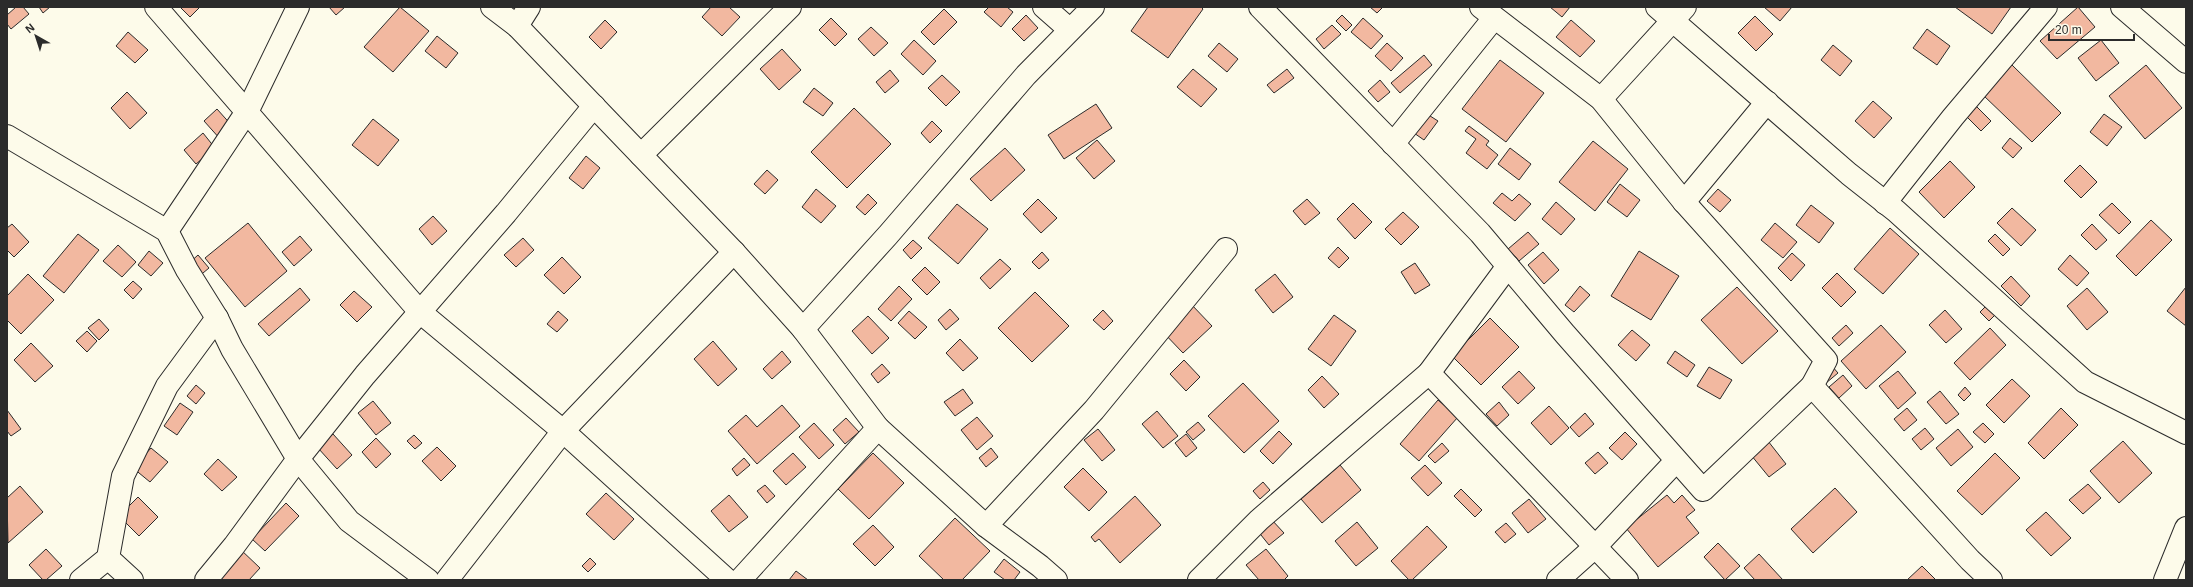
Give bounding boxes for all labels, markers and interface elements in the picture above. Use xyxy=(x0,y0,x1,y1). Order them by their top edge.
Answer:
north arrow xyxy=(16,16,56,56)
scale bar xyxy=(2049,16,2134,42)
text: N xyxy=(23,21,37,35)
text: 20 m xyxy=(2055,23,2082,37)

